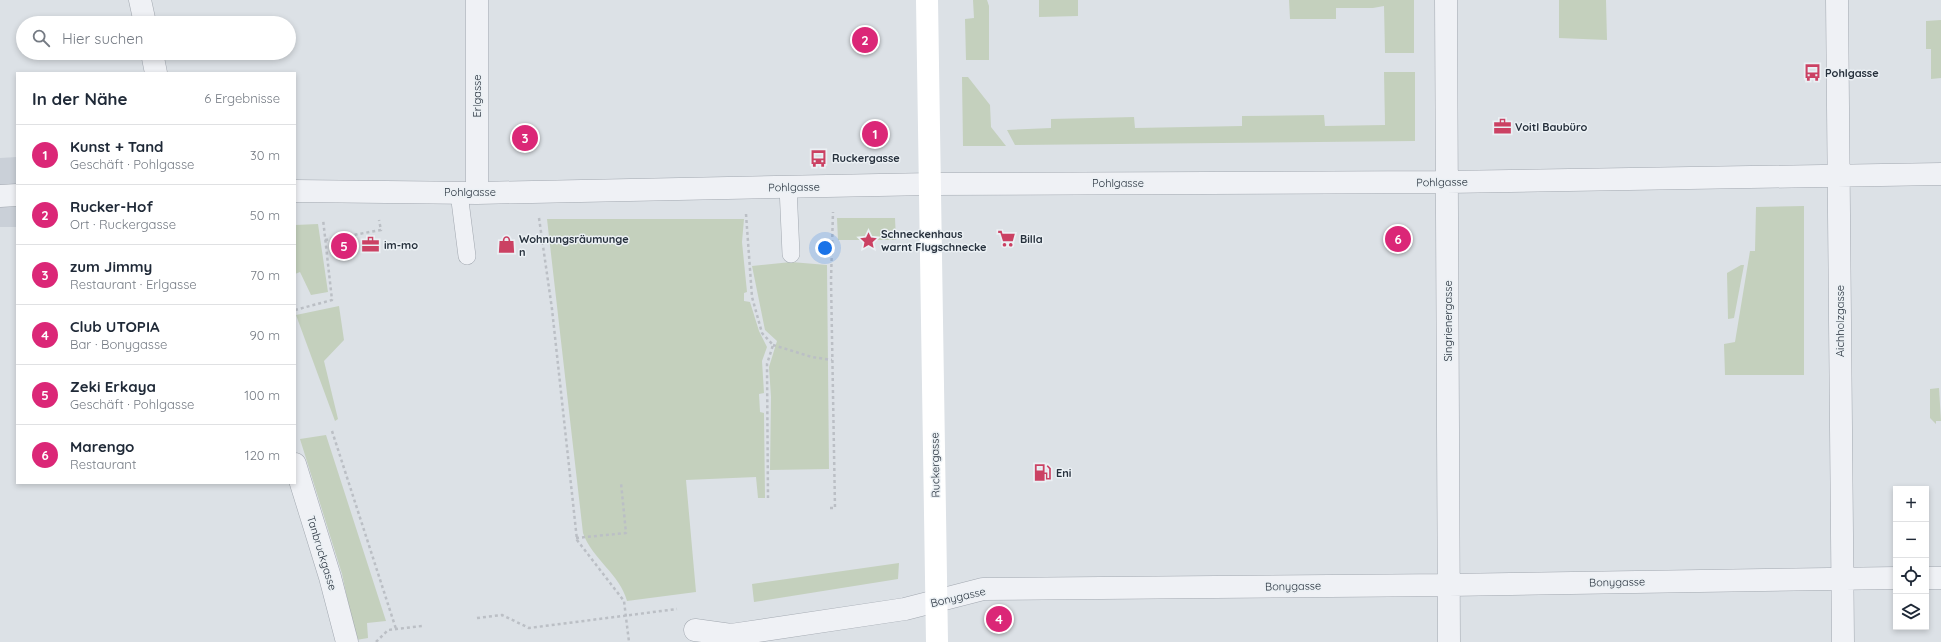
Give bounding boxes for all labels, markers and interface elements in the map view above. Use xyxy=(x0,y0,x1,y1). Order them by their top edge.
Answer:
search box xyxy=(16,16,296,60)
pin: 2 xyxy=(852,25,878,55)
icon: search xyxy=(30,27,52,49)
text: Hier suchen xyxy=(62,29,143,48)
bus stop icon: Pohlgasse xyxy=(1802,63,1822,83)
place label: Pohlgasse xyxy=(1825,66,1879,80)
street label: Erlgasse xyxy=(470,75,484,117)
text: In der Nähe xyxy=(32,88,128,109)
text: 6 Ergebnisse xyxy=(204,90,280,106)
office icon: Voitl Baubüro xyxy=(1492,117,1512,137)
pin: 1 xyxy=(862,119,888,149)
place label: Voitl Baubüro xyxy=(1515,120,1588,134)
pin: 3 xyxy=(512,123,538,153)
text: Kunst + Tand xyxy=(70,137,164,156)
text: 1 xyxy=(42,147,48,163)
text: 30 m xyxy=(250,147,280,163)
bus stop icon: Ruckergasse xyxy=(809,148,829,168)
place label: Ruckergasse xyxy=(832,151,900,165)
text: Geschäft · Pohlgasse xyxy=(70,156,194,172)
street label: Pohlgasse xyxy=(1416,175,1468,189)
street label: Pohlgasse xyxy=(1092,176,1144,190)
street label: Pohlgasse xyxy=(768,180,820,194)
street label: Pohlgasse xyxy=(444,185,496,199)
text: Rucker-Hof xyxy=(70,197,153,216)
text: 2 xyxy=(41,207,49,223)
text: 50 m xyxy=(250,207,280,223)
text: Ort · Ruckergasse xyxy=(70,216,176,232)
pin: 6 xyxy=(1385,224,1411,254)
place label: Schneckenhaus warnt Flugschnecke xyxy=(881,227,987,254)
supermarket icon: Billa xyxy=(997,229,1017,249)
place icon: Schneckenhaus warnt Flugschnecke xyxy=(858,230,878,250)
pin: 5 xyxy=(331,231,357,261)
place label: Wohnungsräumunge n xyxy=(519,232,629,259)
place label: Billa xyxy=(1020,232,1043,246)
office icon: im-mo xyxy=(361,235,381,255)
shop icon: Wohnungsräumunge n xyxy=(496,235,516,255)
place label: im-mo xyxy=(384,238,418,252)
your location xyxy=(815,238,835,258)
text: zum Jimmy xyxy=(70,257,152,276)
text: 3 xyxy=(42,267,48,283)
text: 70 m xyxy=(250,267,280,283)
text: Restaurant · Erlgasse xyxy=(70,276,197,292)
street label: Singrienergasse xyxy=(1441,280,1455,362)
street label: Aichholzgasse xyxy=(1833,285,1847,357)
text: Club UTOPIA xyxy=(70,317,160,336)
text: 4 xyxy=(41,327,49,343)
text: 90 m xyxy=(250,327,280,343)
text: Bar · Bonygasse xyxy=(70,336,167,352)
text: Zeki Erkaya xyxy=(70,377,156,396)
text: 5 xyxy=(41,387,49,403)
text: 100 m xyxy=(244,387,280,403)
text: Geschäft · Pohlgasse xyxy=(70,396,194,412)
street label: Ruckergasse xyxy=(927,432,943,498)
text: Marengo xyxy=(70,437,134,456)
text: 6 xyxy=(41,447,49,463)
text: 120 m xyxy=(245,447,280,463)
text: Restaurant xyxy=(70,456,136,472)
fuel station icon: Eni xyxy=(1033,463,1053,483)
place label: Eni xyxy=(1056,466,1071,480)
map controls xyxy=(1893,486,1929,630)
button: + xyxy=(1893,486,1929,522)
street label: Tanbruckgasse xyxy=(304,514,340,592)
button: − xyxy=(1893,522,1929,558)
button: locate xyxy=(1893,558,1929,594)
street label: Bonygasse xyxy=(1589,575,1645,589)
street label: Bonygasse xyxy=(1265,579,1321,593)
street label: Bonygasse xyxy=(929,584,987,610)
button: layers xyxy=(1893,594,1929,630)
pin: 4 xyxy=(986,604,1012,634)

